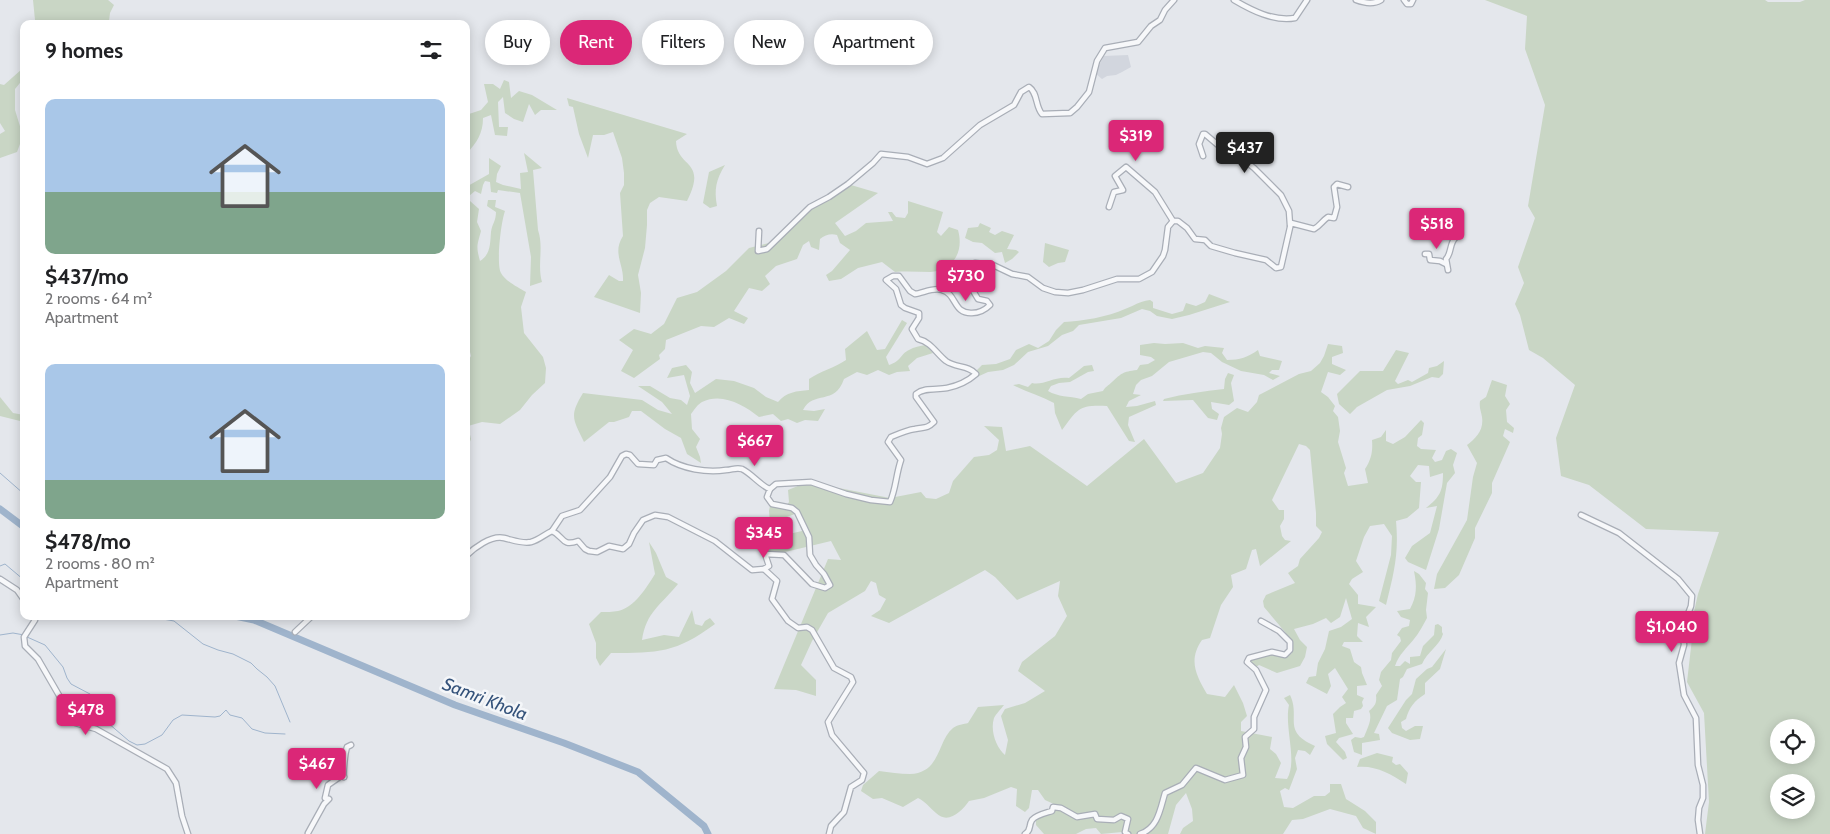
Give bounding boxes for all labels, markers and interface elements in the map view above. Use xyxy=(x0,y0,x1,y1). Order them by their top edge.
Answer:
chip: Buy xyxy=(485,20,550,65)
chip: Rent xyxy=(560,20,632,65)
chip: Filters xyxy=(642,20,724,65)
chip: New xyxy=(734,20,804,65)
chip: Apartment xyxy=(814,20,933,65)
icon: filters xyxy=(417,36,445,64)
text: 9 homes xyxy=(45,38,123,63)
pin: $319 xyxy=(1106,120,1166,162)
text: $319 xyxy=(1120,126,1152,145)
icon: home xyxy=(200,131,290,221)
pin: $437 xyxy=(1215,132,1275,174)
text: $437 xyxy=(1227,138,1263,157)
pin: $518 xyxy=(1407,208,1467,250)
text: $518 xyxy=(1420,214,1454,233)
pin: $730 xyxy=(936,260,996,302)
text: $437/mo xyxy=(45,264,128,289)
text: $730 xyxy=(947,266,985,285)
text: 2 rooms · 64 m² xyxy=(45,289,152,308)
text: Apartment xyxy=(45,308,118,327)
icon: home xyxy=(200,396,290,486)
pin: $667 xyxy=(725,424,785,467)
text: $667 xyxy=(737,431,773,450)
pin: $345 xyxy=(734,516,794,559)
text: $345 xyxy=(746,523,782,542)
text: $478/mo xyxy=(45,529,131,554)
text: 2 rooms · 80 m² xyxy=(45,554,155,573)
text: Apartment xyxy=(45,573,118,592)
pin: $1,040 xyxy=(1631,610,1713,653)
text: $1,040 xyxy=(1646,617,1698,636)
water label: Samri Khola xyxy=(440,673,530,725)
pin: $478 xyxy=(56,694,116,736)
text: $478 xyxy=(67,700,105,719)
map controls xyxy=(1770,719,1815,819)
button: locate xyxy=(1770,719,1815,764)
pin: $467 xyxy=(287,748,347,790)
text: $467 xyxy=(299,754,335,773)
button: layers xyxy=(1770,774,1815,819)

